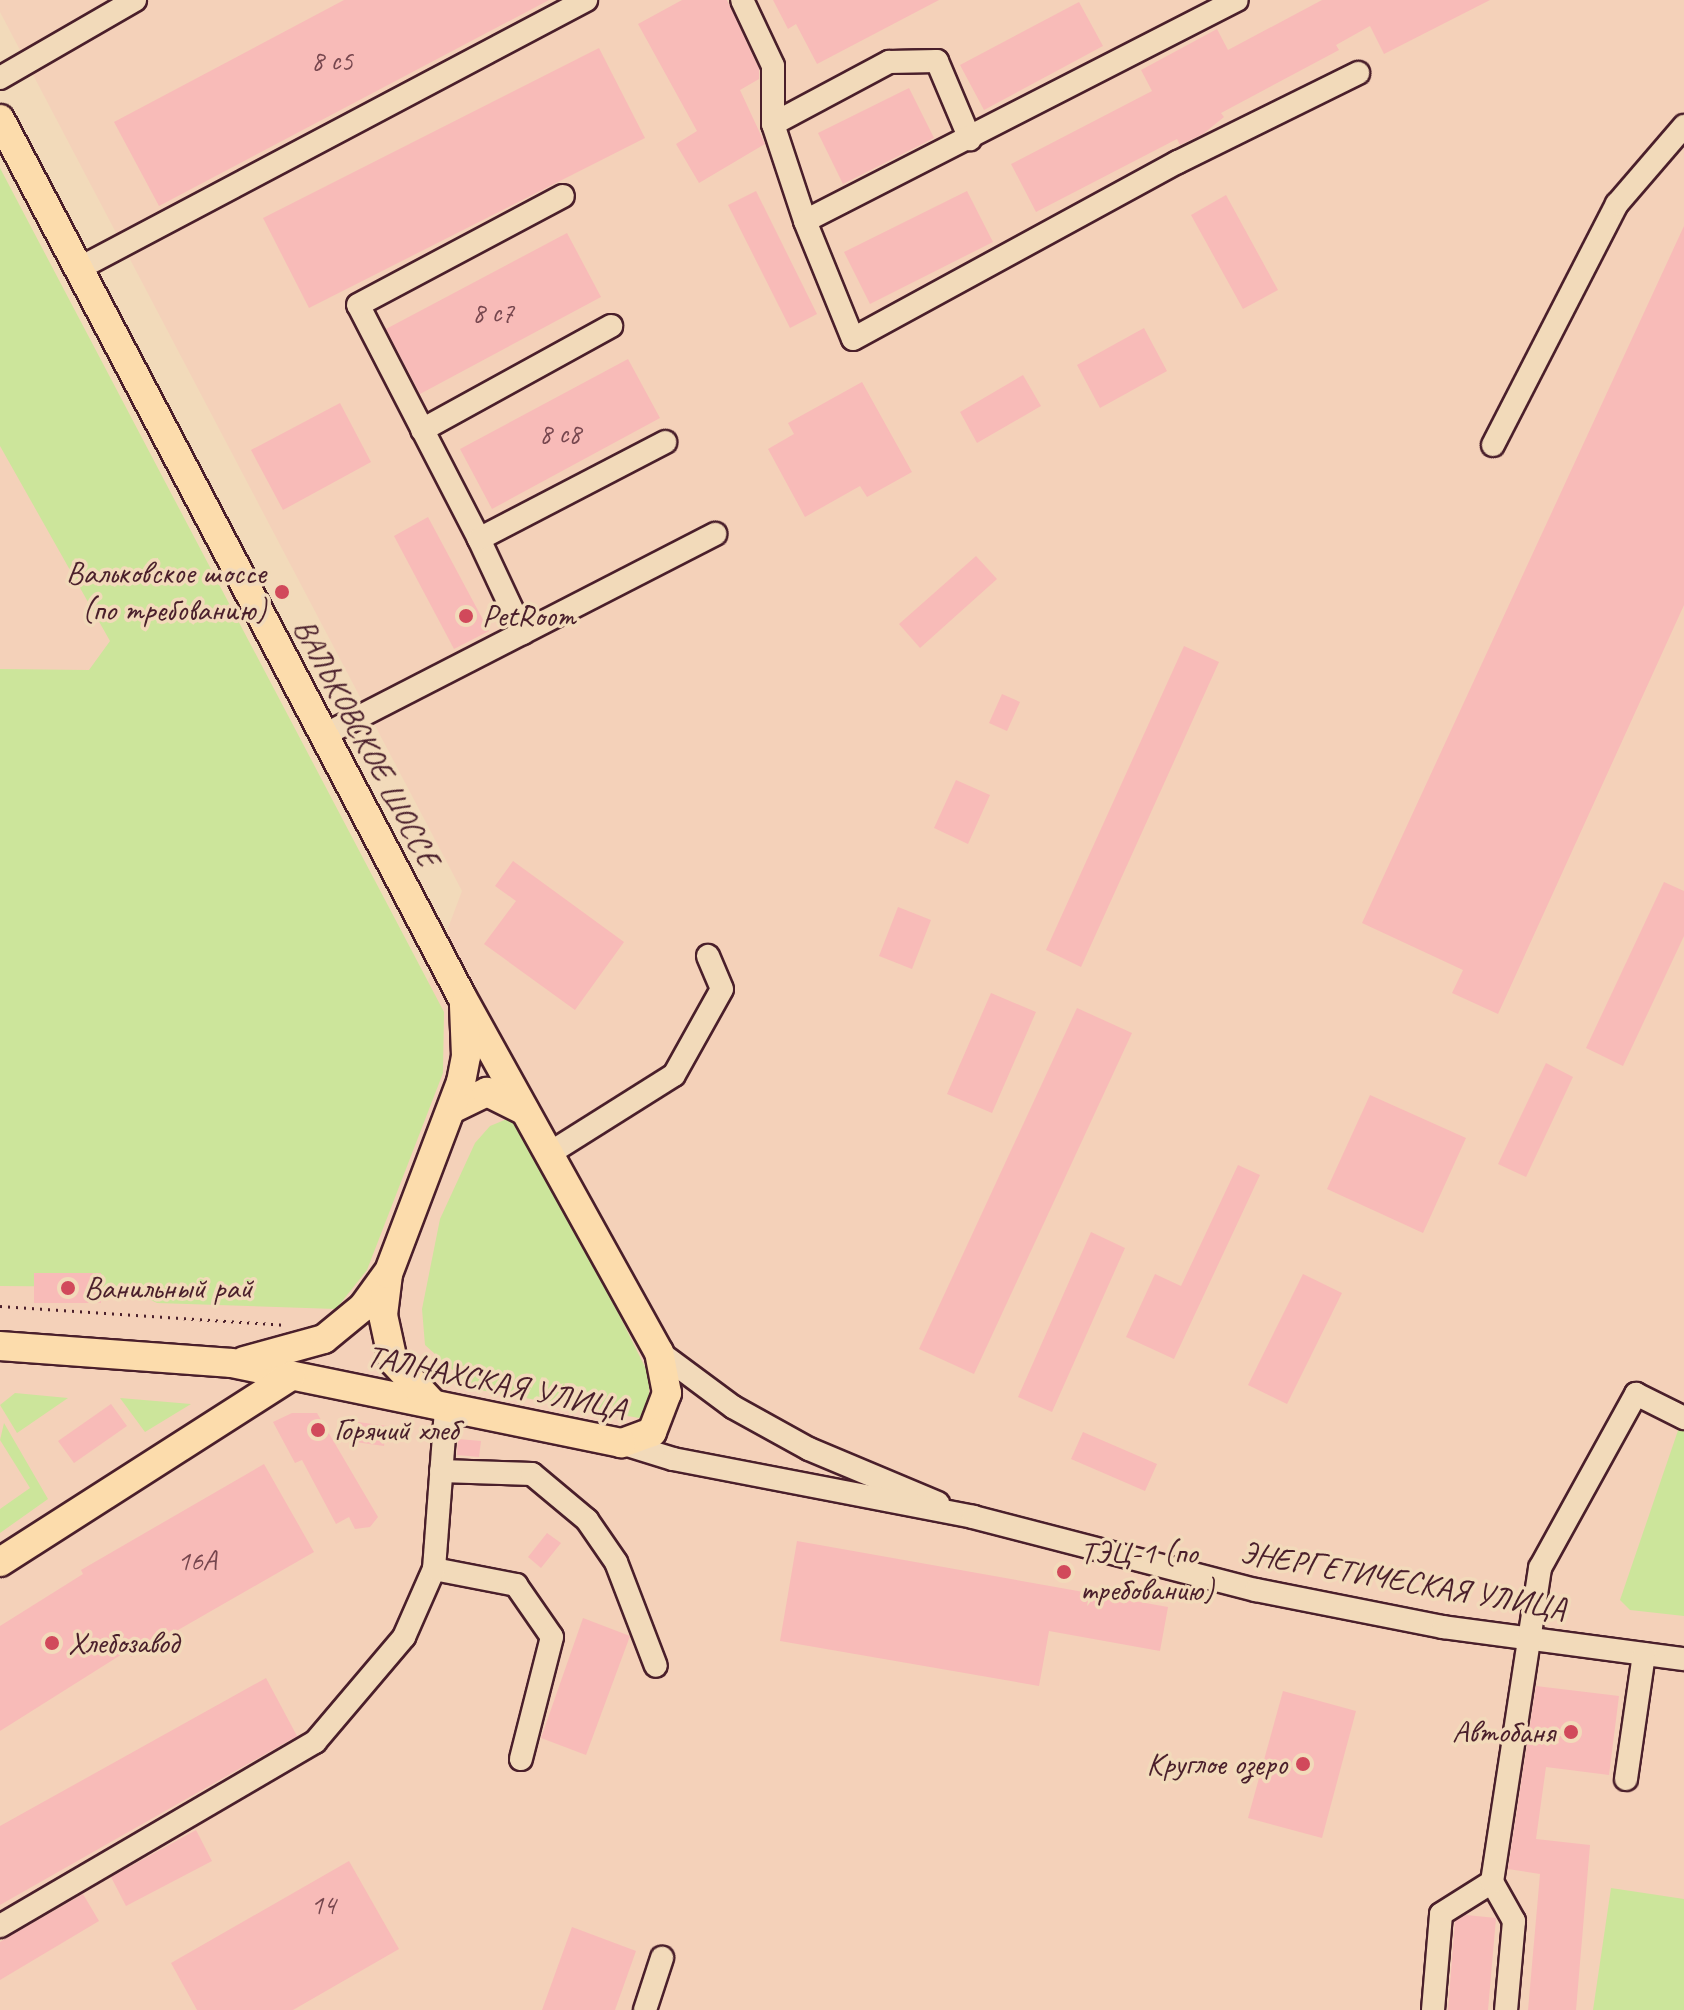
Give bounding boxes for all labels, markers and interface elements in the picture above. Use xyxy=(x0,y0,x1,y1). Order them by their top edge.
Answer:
house number: 8 с5 xyxy=(311,44,353,78)
house number: 8 с7 xyxy=(472,296,514,330)
house number: 8 с8 xyxy=(539,417,581,451)
place label: Вальковское шоссе (по требованию) xyxy=(66,555,266,630)
marker: Вальковское шоссе (по требованию) xyxy=(273,583,291,601)
place label: PetRoom xyxy=(482,597,575,635)
marker: PetRoom xyxy=(457,607,475,625)
street label: ВАЛЬКОВСКОЕ ШОССЕ xyxy=(284,612,448,874)
place label: Ванильный рай xyxy=(84,1269,253,1307)
marker: Ванильный рай xyxy=(59,1279,77,1297)
street label: ТАЛНАХСКАЯ УЛИЦА xyxy=(363,1337,629,1429)
place label: Горячий хлеб xyxy=(334,1411,458,1449)
marker: Горячий хлеб xyxy=(309,1421,327,1439)
street label: ЭНЕРГЕТИЧЕСКАЯ УЛИЦА xyxy=(1236,1533,1570,1629)
place label: ТЭЦ-1 (по требованию) xyxy=(1080,1535,1214,1610)
house number: 16А xyxy=(177,1544,217,1578)
marker: ТЭЦ-1 (по требованию) xyxy=(1055,1563,1073,1581)
place label: Хлебозавод xyxy=(68,1624,179,1662)
marker: Хлебозавод xyxy=(43,1634,61,1652)
place label: Автобаня xyxy=(1452,1713,1555,1751)
marker: Автобаня xyxy=(1562,1723,1580,1741)
place label: Круглое озеро xyxy=(1146,1745,1287,1783)
marker: Круглое озеро xyxy=(1294,1755,1312,1773)
house number: 14 xyxy=(310,1888,336,1922)

